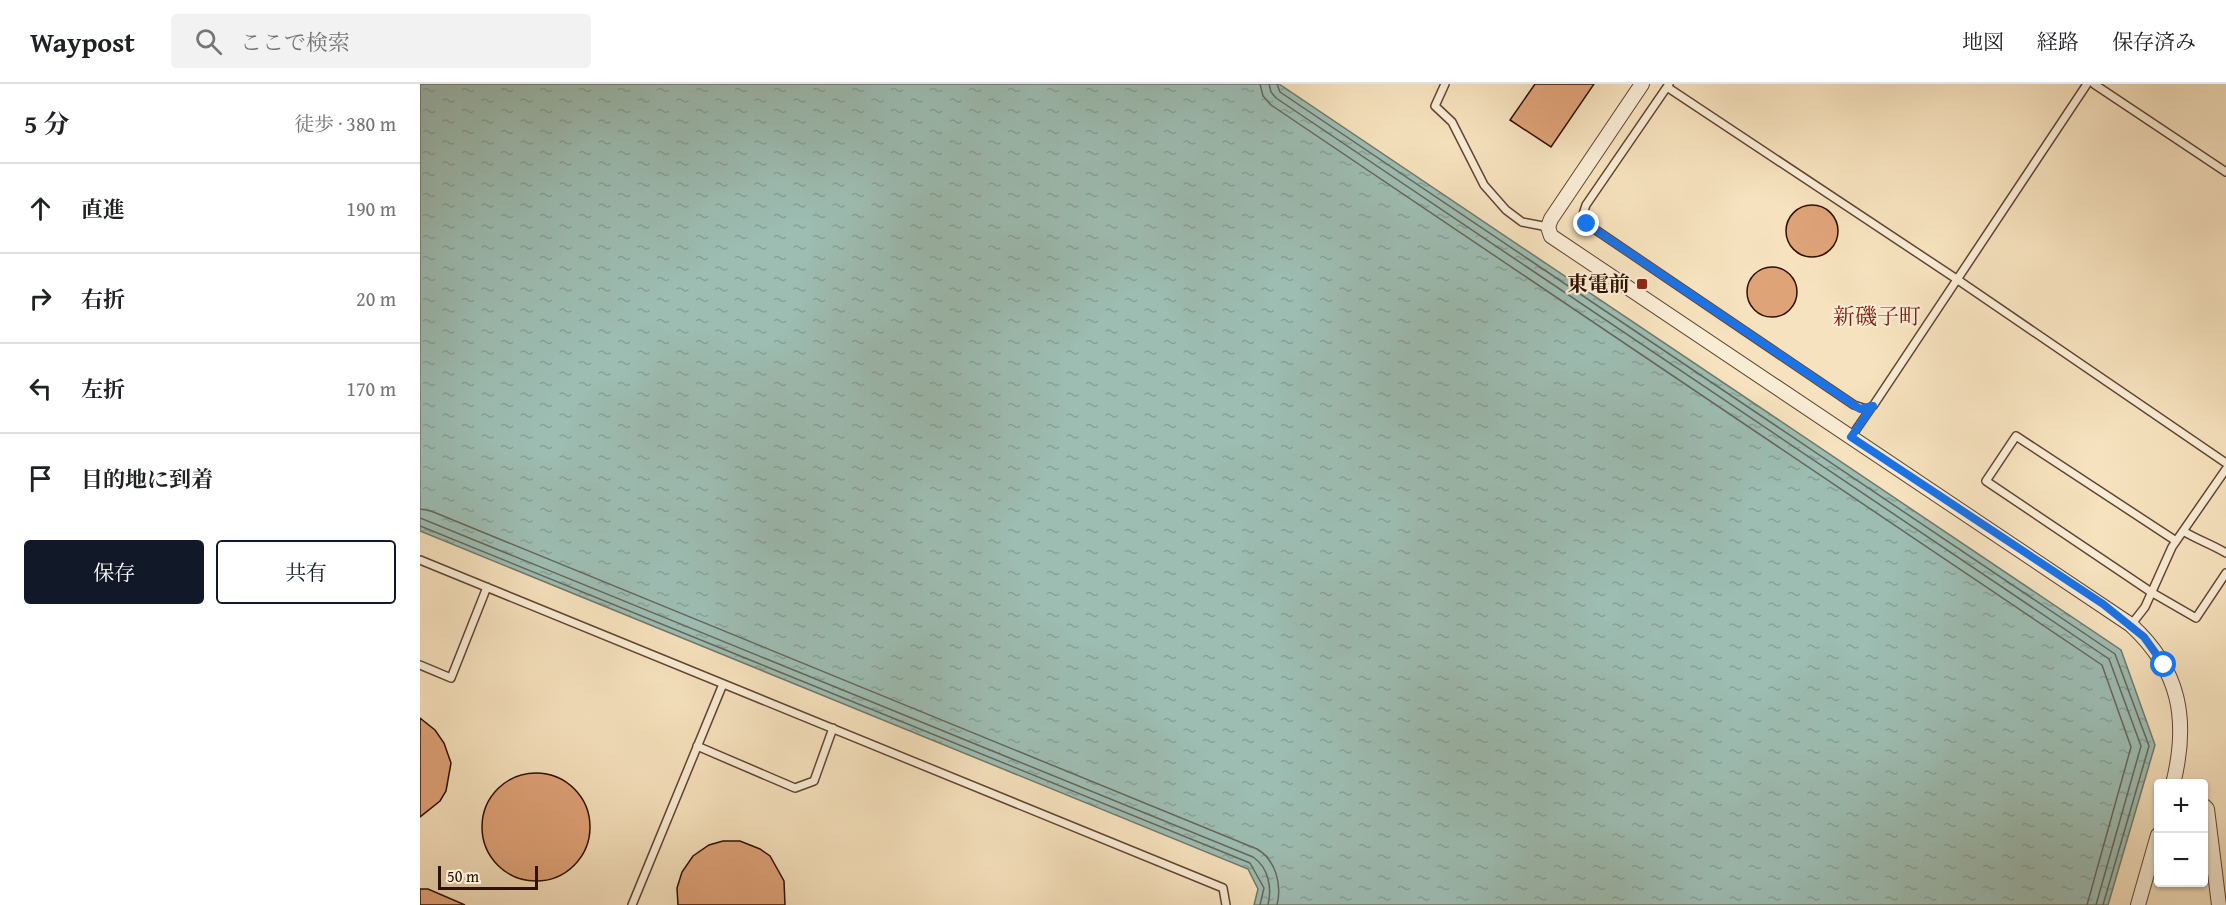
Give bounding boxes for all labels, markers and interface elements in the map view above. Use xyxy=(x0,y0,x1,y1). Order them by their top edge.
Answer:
search box xyxy=(171,14,591,68)
text: Waypost xyxy=(30,21,135,62)
icon: search xyxy=(192,25,225,58)
text: ここで検索 xyxy=(240,26,350,58)
text: 地図 xyxy=(1962,26,2004,57)
text: 経路 xyxy=(2037,26,2079,57)
text: 保存済み xyxy=(2112,26,2196,57)
text: 5 分 xyxy=(24,104,69,143)
text: 徒歩 · 380 m xyxy=(294,109,396,138)
icon: ahead xyxy=(24,192,57,225)
text: 直進 xyxy=(81,193,125,225)
text: 190 m xyxy=(346,194,396,223)
route end xyxy=(1573,210,1599,236)
place label: 東電前 xyxy=(1567,268,1630,299)
marker: 東電前 xyxy=(1635,277,1649,291)
icon: right xyxy=(24,282,57,315)
text: 右折 xyxy=(81,283,125,315)
text: 20 m xyxy=(356,284,396,313)
district label: 新磯子町 xyxy=(1833,300,1921,332)
icon: left xyxy=(24,372,57,405)
text: 左折 xyxy=(81,373,125,405)
text: 170 m xyxy=(346,374,396,403)
icon: arrive xyxy=(24,462,57,495)
text: 目的地に到着 xyxy=(81,463,213,495)
button: 保存 xyxy=(24,540,204,604)
button: 共有 xyxy=(216,540,396,604)
route start xyxy=(2150,651,2176,677)
map controls xyxy=(2154,779,2208,887)
button: + xyxy=(2154,779,2208,833)
button: − xyxy=(2154,833,2208,887)
scale bar xyxy=(438,863,538,890)
text: 50 m xyxy=(447,864,479,888)

